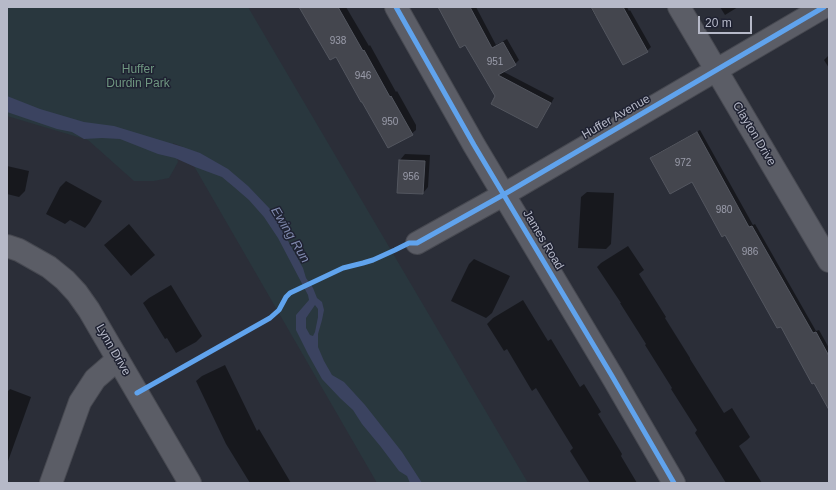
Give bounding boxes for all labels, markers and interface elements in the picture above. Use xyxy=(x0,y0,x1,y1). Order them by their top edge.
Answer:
scale bar xyxy=(700,8,754,34)
text: 20 m xyxy=(705,16,732,30)
house number: 938 xyxy=(330,35,346,47)
house number: 951 xyxy=(487,56,503,68)
park label: Huffer Durdin Park xyxy=(106,63,170,91)
house number: 946 xyxy=(355,70,371,82)
street label: Huffer Avenue xyxy=(579,92,653,142)
street label: Clayton Drive xyxy=(729,99,779,169)
house number: 950 xyxy=(382,116,398,128)
house number: 972 xyxy=(675,157,691,169)
house number: 956 xyxy=(403,171,419,183)
water label: Ewing Run xyxy=(267,204,313,266)
house number: 980 xyxy=(716,204,732,216)
street label: James Road xyxy=(519,207,567,273)
house number: 986 xyxy=(742,246,758,258)
street label: Lynn Drive xyxy=(93,322,133,378)

